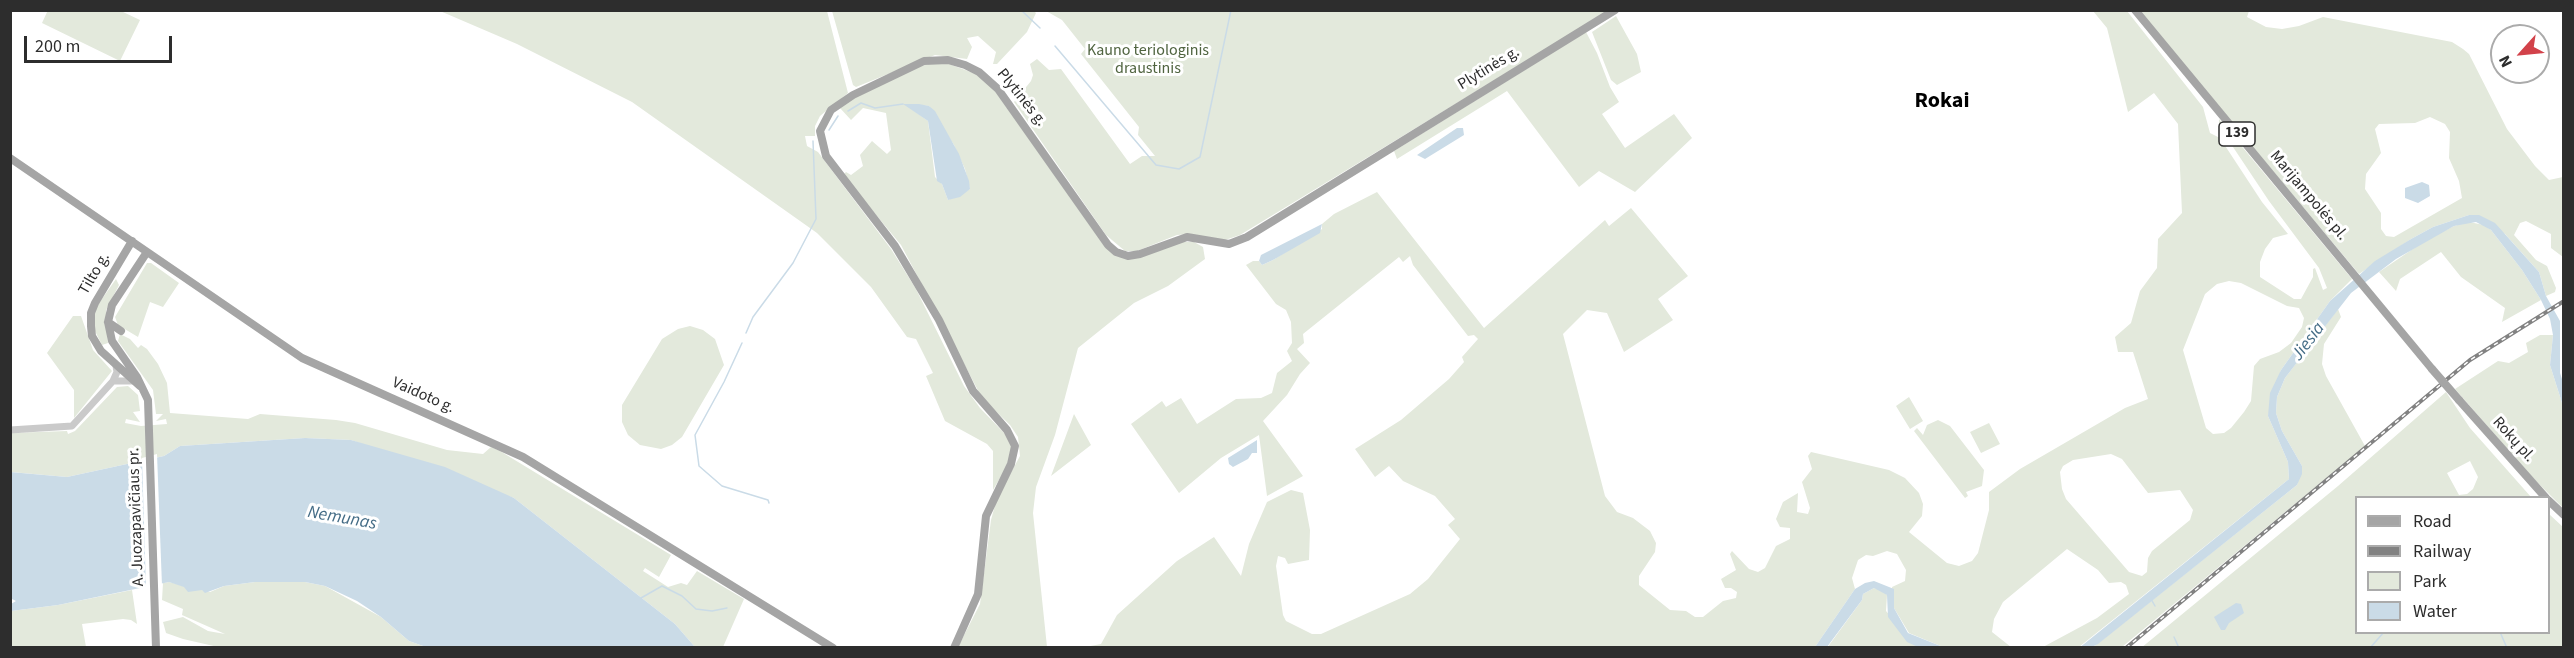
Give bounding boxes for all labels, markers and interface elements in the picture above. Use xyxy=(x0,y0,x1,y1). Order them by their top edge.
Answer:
scale bar xyxy=(27,24,176,62)
north arrow xyxy=(2490,24,2550,84)
text: 200 m xyxy=(35,34,80,59)
park label: Kauno teriologinis draustinis xyxy=(1087,41,1209,79)
street label: Plytinės g. xyxy=(1455,43,1523,95)
text: N xyxy=(2494,52,2518,71)
street label: Plytinės g. xyxy=(992,65,1050,131)
district label: Rokai xyxy=(1915,89,1969,115)
road number: 139 xyxy=(2219,122,2255,146)
street label: Marijampolės pl. xyxy=(2265,147,2351,245)
street label: Tilto g. xyxy=(75,249,115,299)
water label: Jiesia xyxy=(2288,319,2330,365)
street label: Vaidoto g. xyxy=(389,374,457,418)
street label: Rokų pl. xyxy=(2488,413,2538,467)
street label: A. Juozapavičiaus pr. xyxy=(125,447,149,587)
legend xyxy=(2355,496,2550,634)
water label: Nemunas xyxy=(306,502,378,536)
text: Road xyxy=(2413,509,2452,534)
text: Railway xyxy=(2413,539,2472,564)
text: Park xyxy=(2413,569,2447,594)
text: Water xyxy=(2413,599,2457,624)

